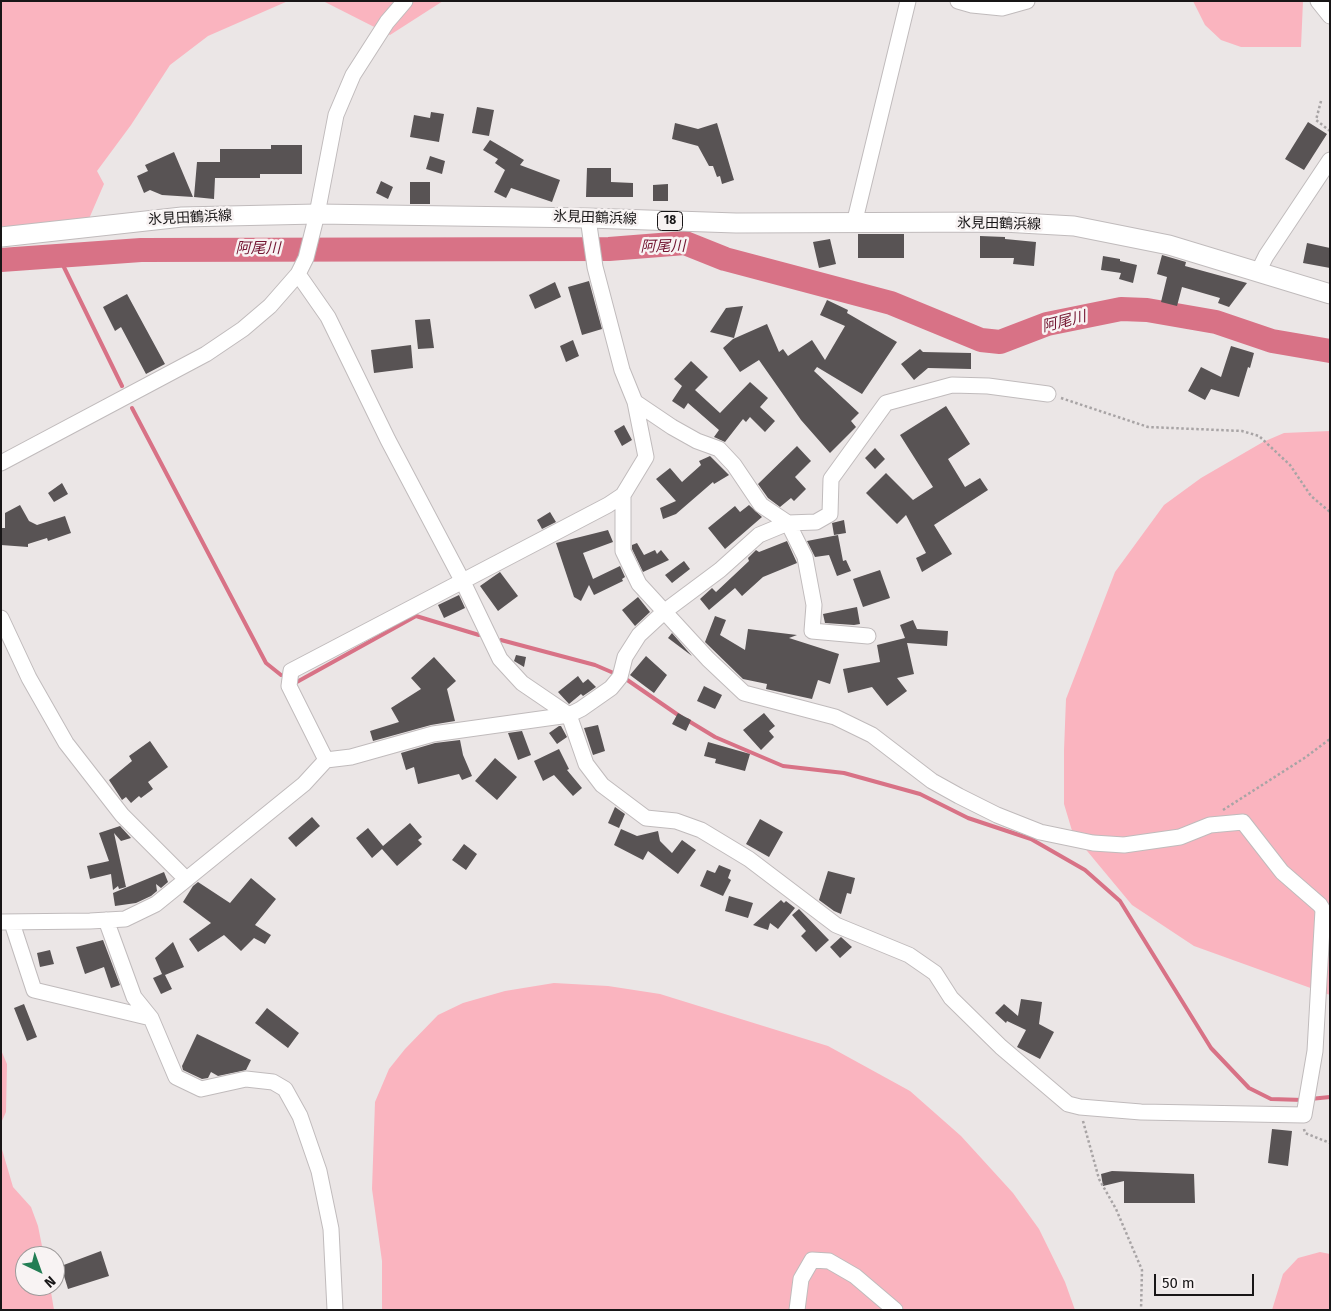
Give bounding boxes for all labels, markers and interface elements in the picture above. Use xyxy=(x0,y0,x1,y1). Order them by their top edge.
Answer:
street label: 氷見田鶴浜線 xyxy=(148,207,232,229)
street label: 氷見田鶴浜線 xyxy=(553,208,637,228)
road number: 18 xyxy=(658,212,682,230)
street label: 氷見田鶴浜線 xyxy=(957,215,1041,233)
water label: 阿尾川 xyxy=(640,238,686,256)
water label: 阿尾川 xyxy=(236,240,280,258)
water label: 阿尾川 xyxy=(1040,308,1088,336)
north arrow xyxy=(15,1246,65,1296)
scale bar xyxy=(1156,1264,1256,1296)
text: N xyxy=(41,1272,59,1291)
text: 50 m xyxy=(1162,1274,1195,1292)

